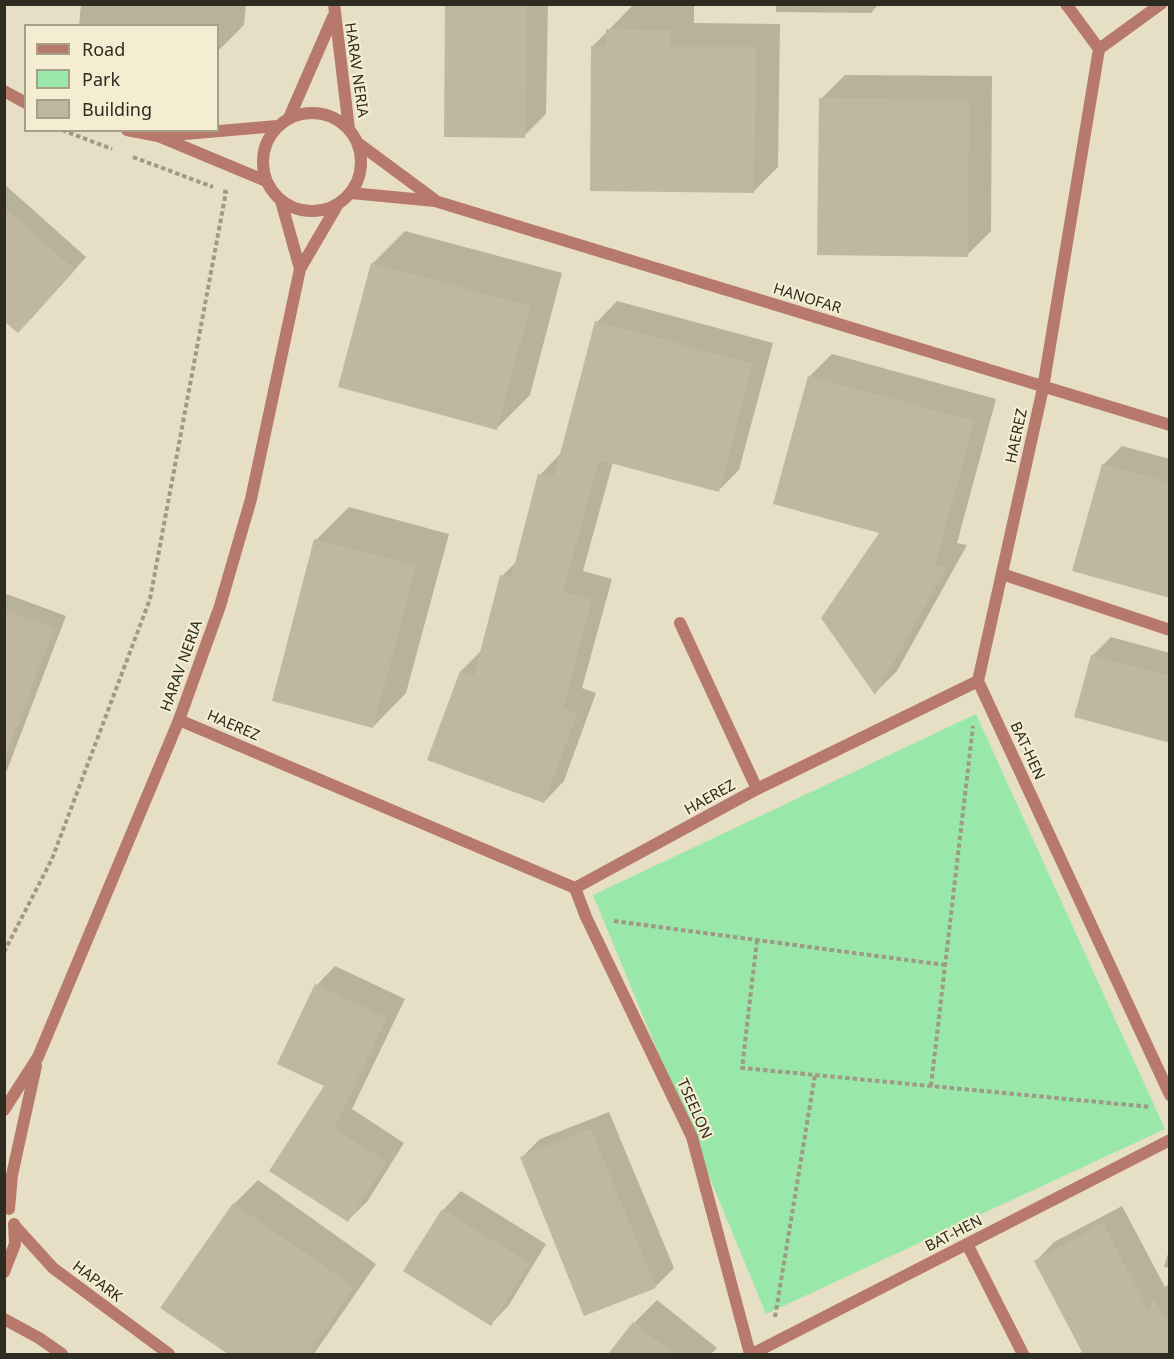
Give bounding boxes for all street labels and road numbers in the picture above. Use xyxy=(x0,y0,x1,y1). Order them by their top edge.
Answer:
street label: HARAV NERIA xyxy=(340,21,372,119)
street label: HANOFAR xyxy=(771,280,843,318)
street label: HAEREZ xyxy=(1002,407,1032,465)
street label: HARAV NERIA xyxy=(157,618,207,714)
street label: HAEREZ xyxy=(204,707,262,745)
street label: BAT-HEN xyxy=(1006,719,1048,783)
street label: HAEREZ xyxy=(681,777,739,819)
street label: TSEELON xyxy=(673,1076,715,1142)
street label: BAT-HEN xyxy=(922,1212,986,1256)
street label: HAPARK xyxy=(69,1258,125,1306)

